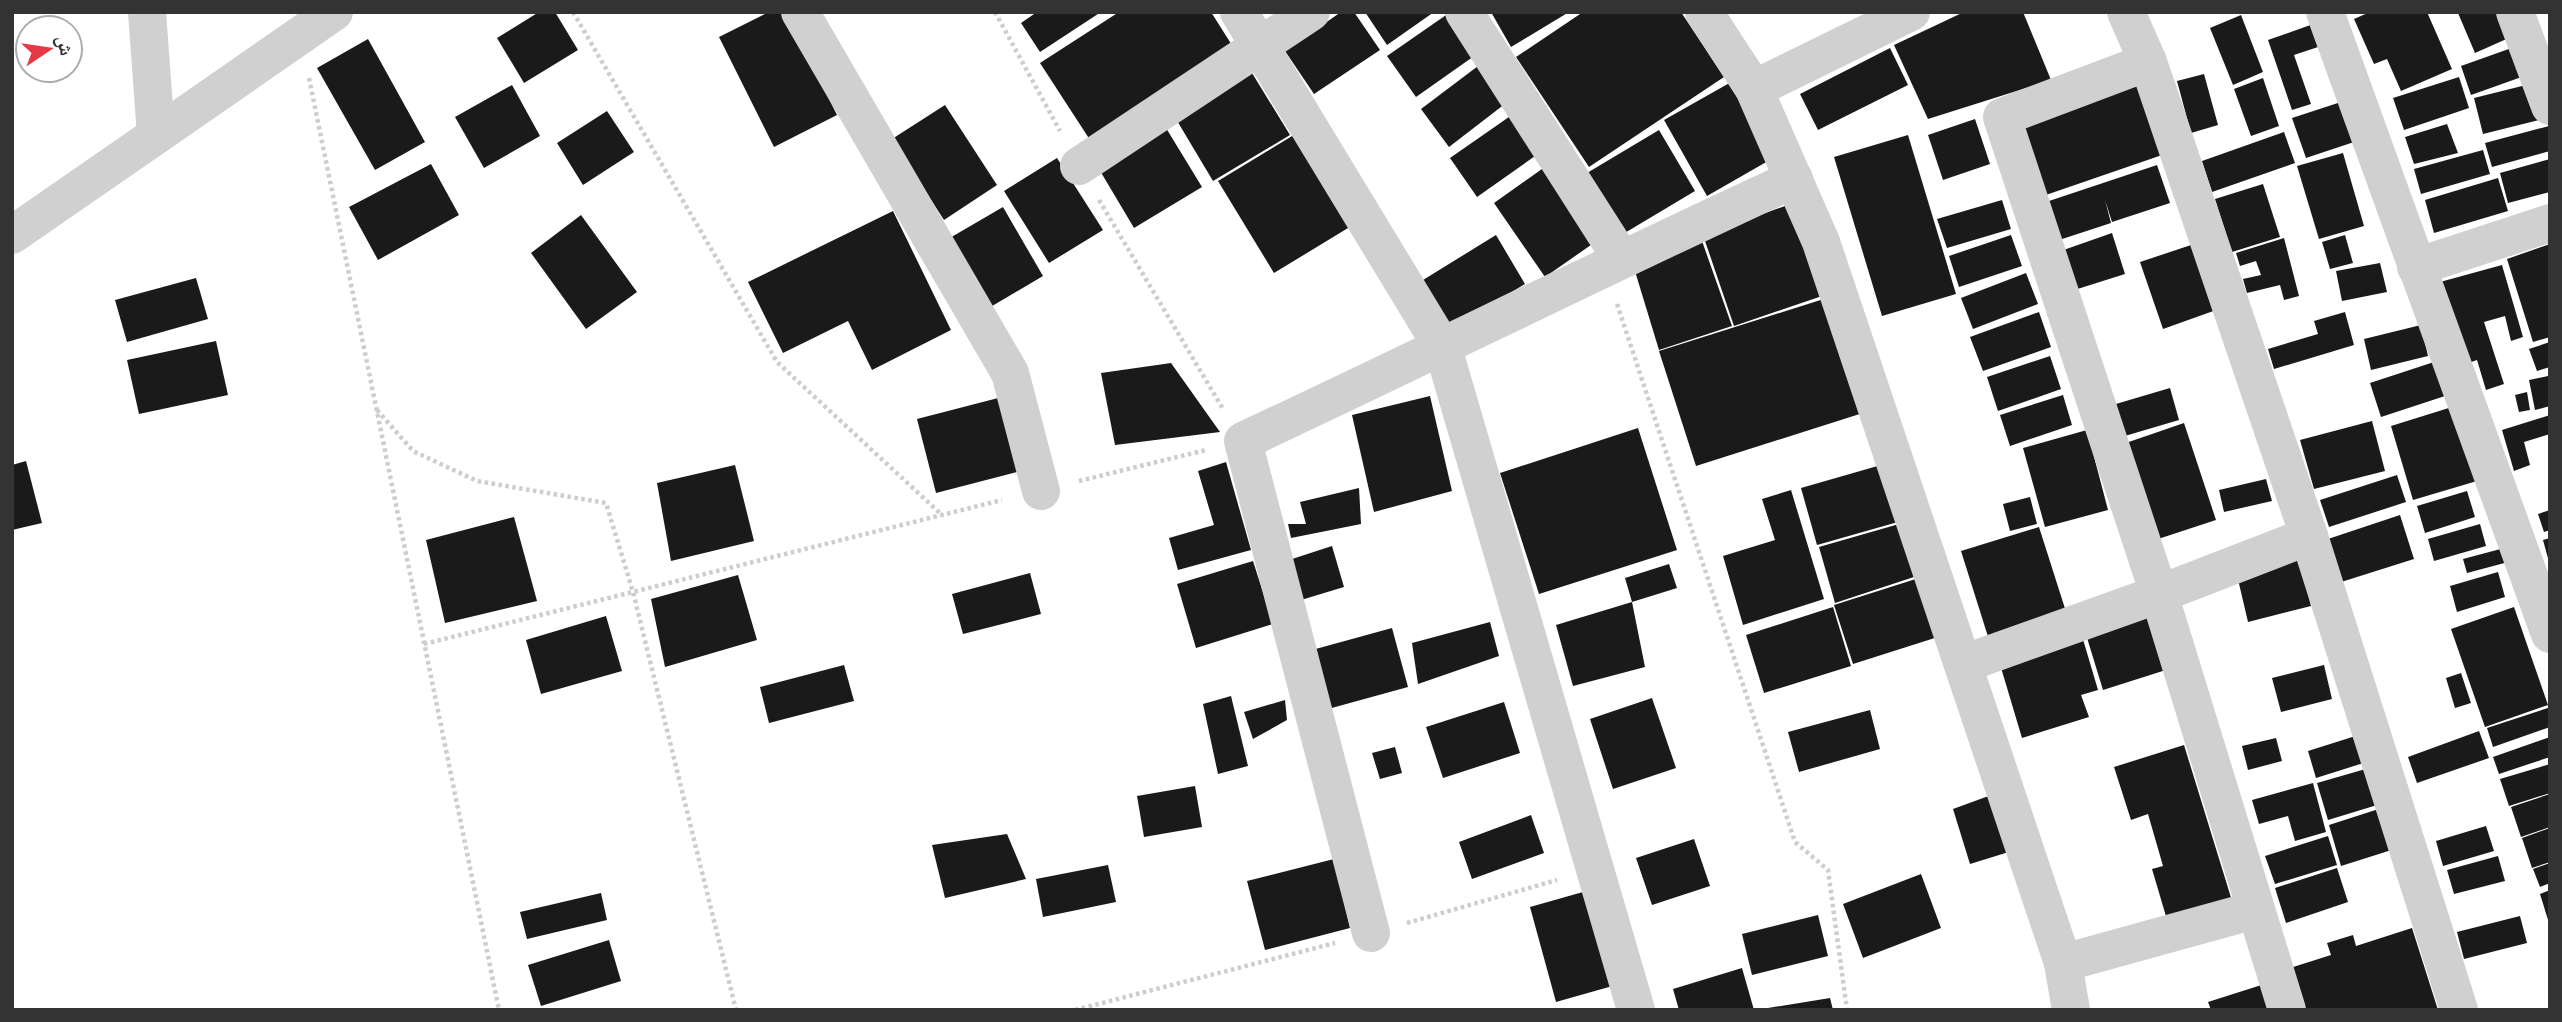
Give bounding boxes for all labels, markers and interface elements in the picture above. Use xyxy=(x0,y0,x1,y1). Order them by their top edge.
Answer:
north arrow xyxy=(14,14,84,84)
text: ش xyxy=(52,33,80,58)

